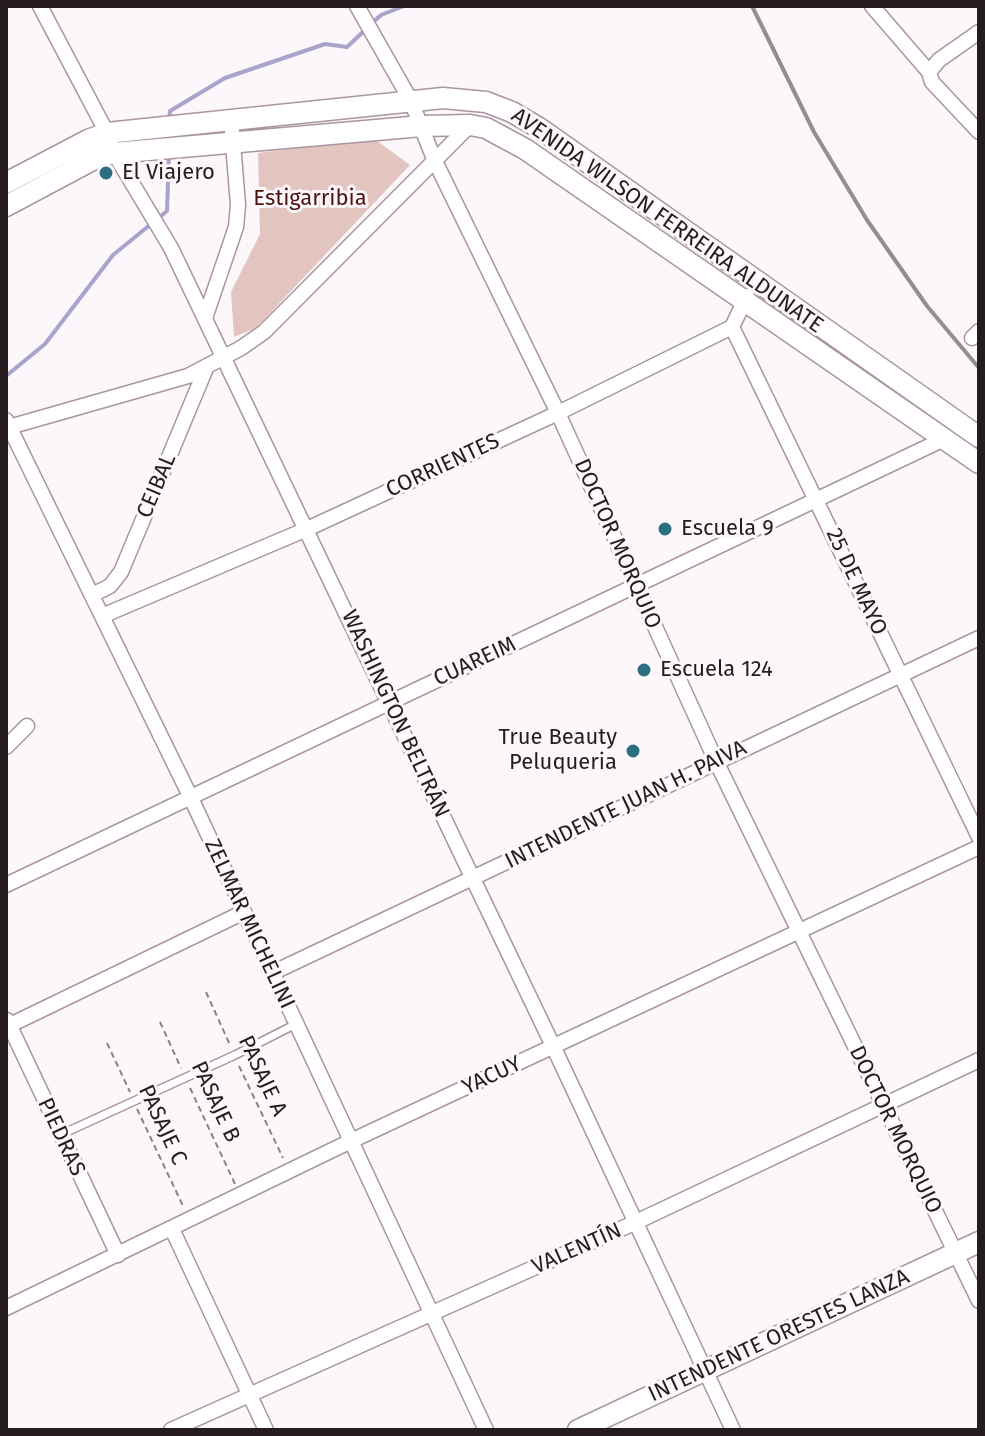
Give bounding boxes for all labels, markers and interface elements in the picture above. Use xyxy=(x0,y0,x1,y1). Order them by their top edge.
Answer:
street label: AVENIDA WILSON FERREIRA ALDUNATE xyxy=(506,103,828,339)
place label: El Viajero xyxy=(122,160,215,186)
marker: El Viajero xyxy=(97,164,115,182)
park label: Estigarribia xyxy=(253,186,367,212)
street label: CORRIENTES xyxy=(382,428,504,504)
street label: CEIBAL xyxy=(132,450,182,522)
street label: DOCTOR MORQUIO xyxy=(568,455,666,633)
place label: Escuela 9 xyxy=(681,516,774,542)
marker: Escuela 9 xyxy=(656,520,674,538)
street label: 25 DE MAYO xyxy=(820,524,892,640)
street label: WASHINGTON BELTRÁN xyxy=(335,606,455,822)
street label: CUAREIM xyxy=(430,631,520,693)
place label: Escuela 124 xyxy=(660,657,773,683)
marker: Escuela 124 xyxy=(635,661,653,679)
place label: True Beauty Peluqueria xyxy=(499,725,617,776)
street label: INTENDENTE JUAN H. PAIVA xyxy=(501,735,751,875)
marker: True Beauty Peluqueria xyxy=(624,742,642,760)
street label: ZELMAR MICHELINI xyxy=(198,835,300,1013)
street label: PASAJE A xyxy=(232,1032,292,1120)
street label: DOCTOR MORQUIO xyxy=(843,1042,947,1218)
street label: YACUY xyxy=(458,1051,526,1101)
street label: PASAJE B xyxy=(185,1057,245,1147)
street label: PASAJE C xyxy=(132,1081,192,1169)
street label: PIEDRAS xyxy=(31,1094,91,1180)
street label: VALENTÍN xyxy=(528,1218,626,1280)
street label: INTENDENTE ORESTES LANZA xyxy=(644,1264,914,1408)

